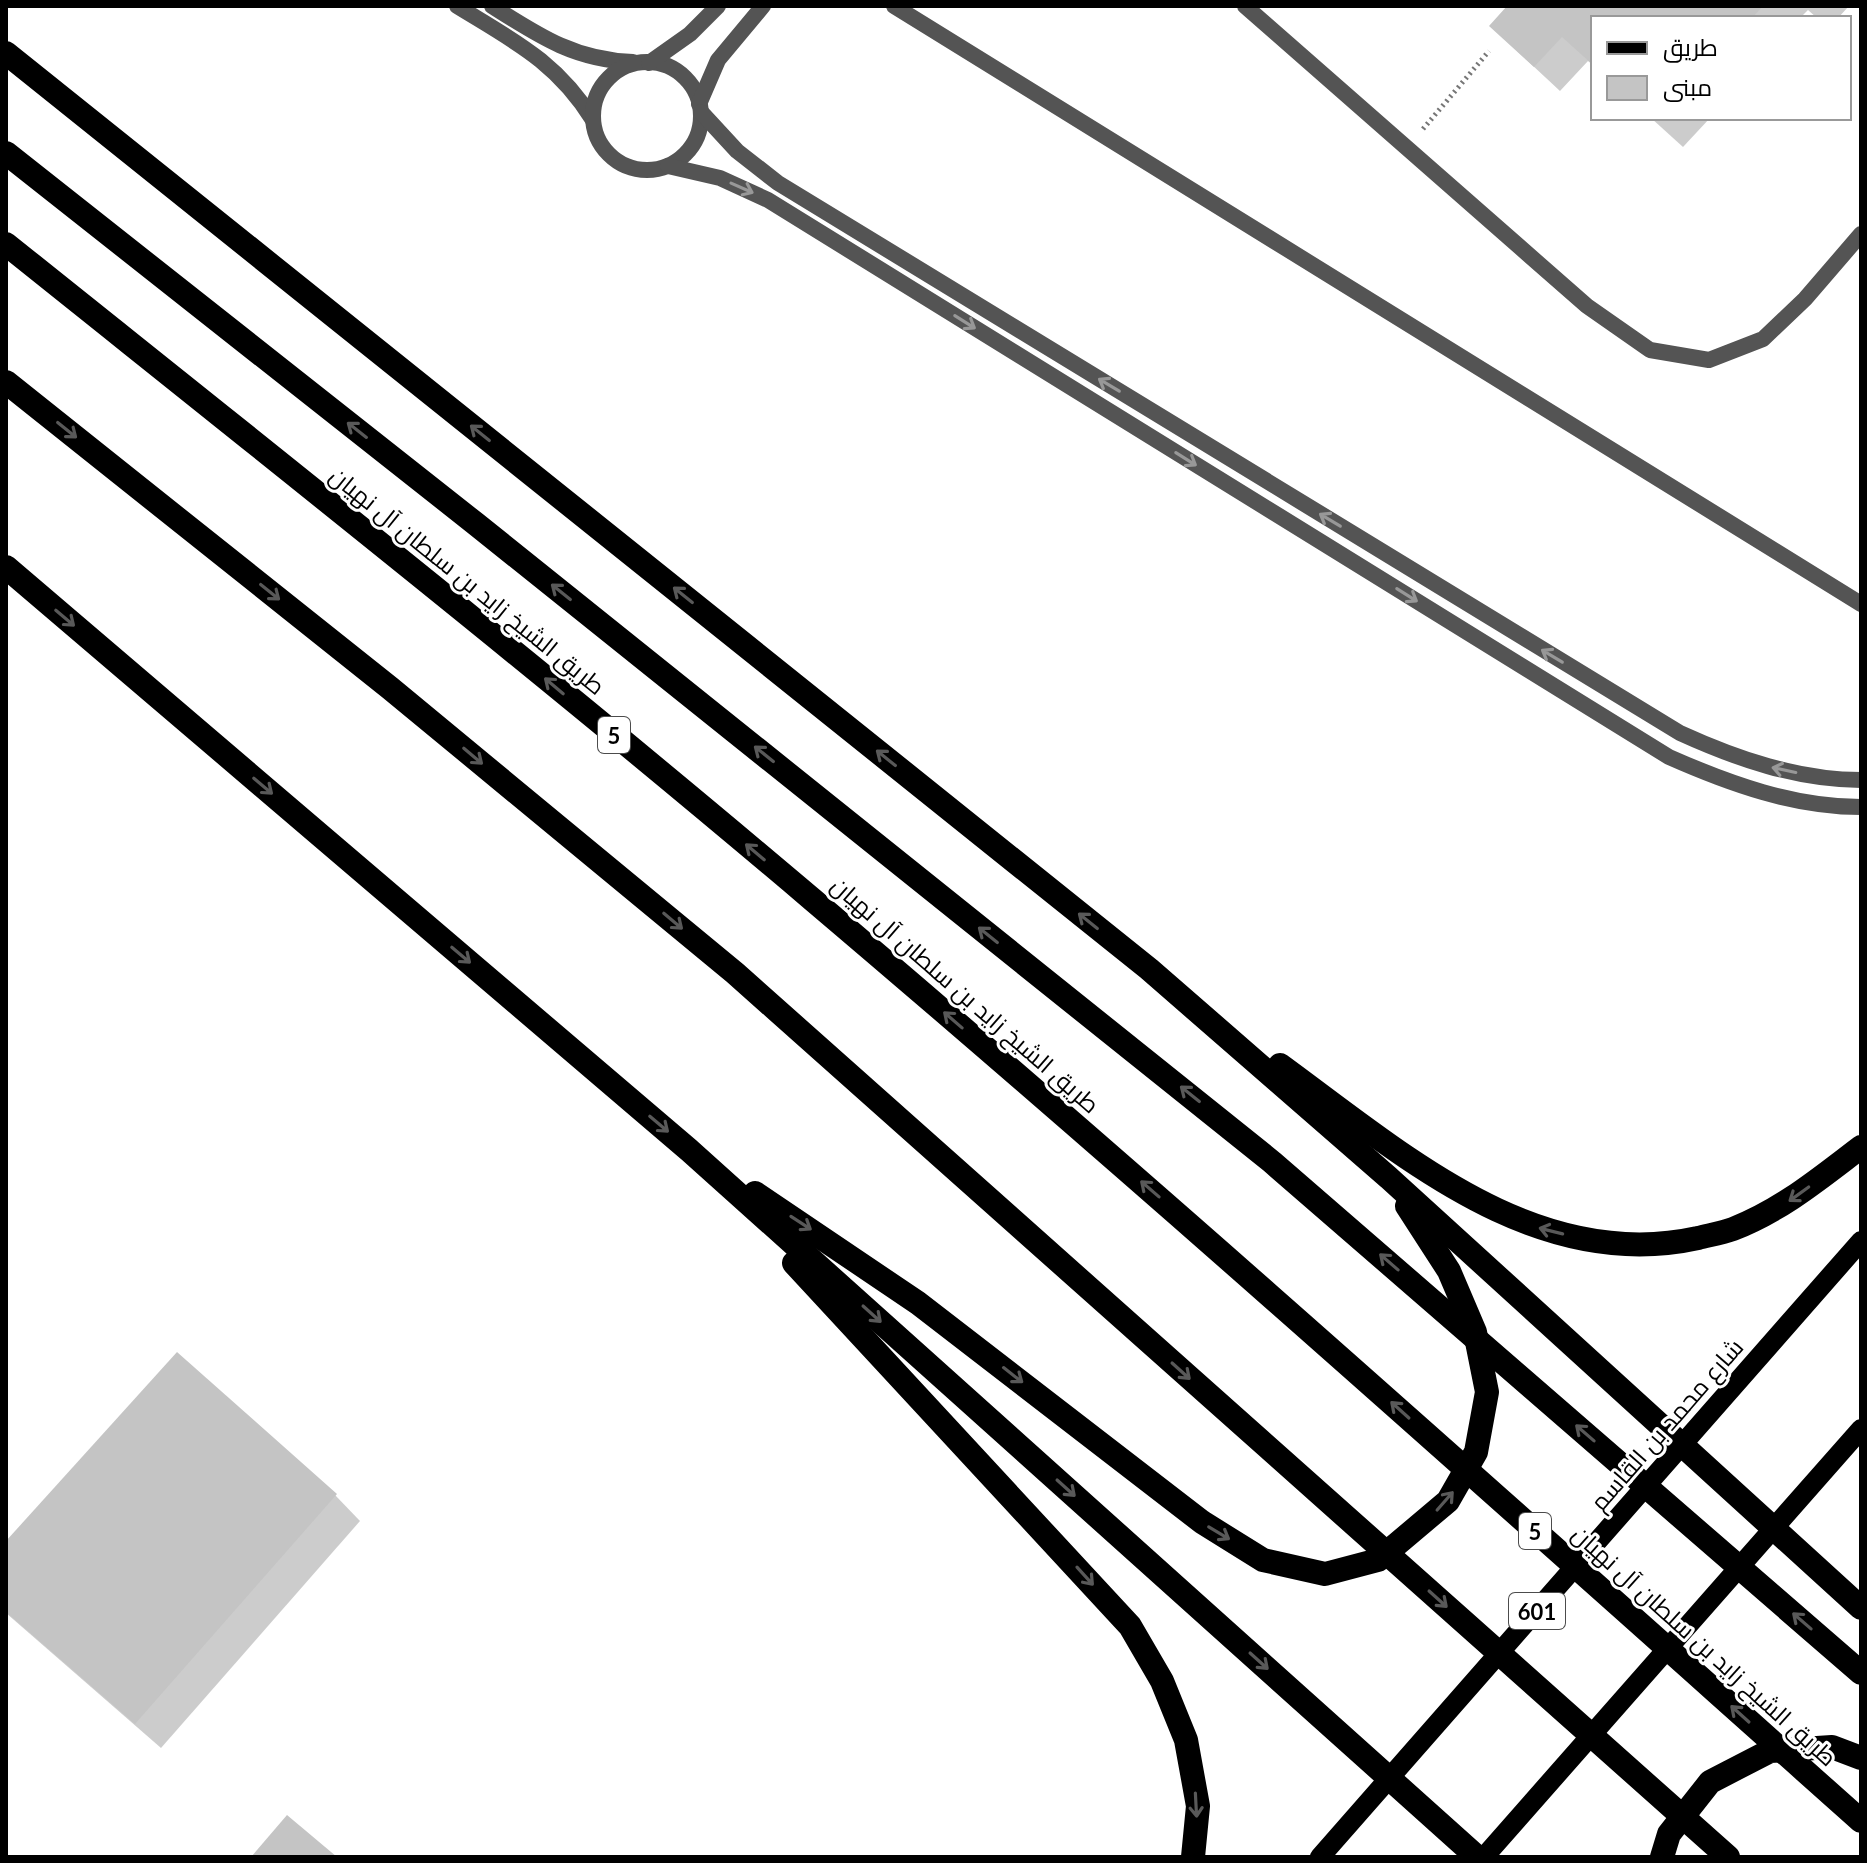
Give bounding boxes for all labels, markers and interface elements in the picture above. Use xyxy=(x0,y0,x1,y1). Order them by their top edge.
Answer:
legend xyxy=(1591,16,1851,120)
text: طريق xyxy=(1663,32,1718,63)
text: مبنى xyxy=(1663,72,1712,102)
one-way arrow xyxy=(730,181,754,196)
one-way arrow xyxy=(953,314,976,330)
one-way arrow xyxy=(1098,376,1120,393)
one-way arrow xyxy=(56,421,77,439)
one-way arrow xyxy=(347,421,368,439)
one-way arrow xyxy=(470,424,491,442)
one-way arrow xyxy=(1174,451,1197,467)
street label: طريق الشيخ زايد بن سلطان آل نهيان xyxy=(323,460,611,702)
one-way arrow xyxy=(1319,512,1342,528)
one-way arrow xyxy=(259,583,280,601)
one-way arrow xyxy=(551,583,572,600)
one-way arrow xyxy=(673,587,694,604)
one-way arrow xyxy=(1395,588,1418,604)
one-way arrow xyxy=(55,609,75,627)
one-way arrow xyxy=(1541,647,1564,663)
one-way arrow xyxy=(545,677,565,695)
road number: 5 xyxy=(598,717,630,753)
one-way arrow xyxy=(754,745,775,762)
one-way arrow xyxy=(462,747,482,765)
one-way arrow xyxy=(876,749,896,767)
one-way arrow xyxy=(1772,762,1797,777)
one-way arrow xyxy=(253,777,273,795)
one-way arrow xyxy=(745,843,766,860)
street label: طريق الشيخ زايد بن سلطان آل نهيان xyxy=(824,870,1106,1121)
one-way arrow xyxy=(662,912,683,930)
one-way arrow xyxy=(1078,912,1099,929)
one-way arrow xyxy=(978,926,999,944)
one-way arrow xyxy=(450,946,471,964)
one-way arrow xyxy=(943,1011,964,1029)
one-way arrow xyxy=(1180,1085,1201,1103)
one-way arrow xyxy=(648,1115,669,1133)
one-way arrow xyxy=(1140,1181,1161,1199)
one-way arrow xyxy=(1788,1186,1810,1202)
one-way arrow xyxy=(790,1215,812,1231)
one-way arrow xyxy=(1539,1223,1564,1238)
one-way arrow xyxy=(1379,1253,1399,1271)
one-way arrow xyxy=(862,1305,882,1323)
street label: شارع محمد بن القاسم xyxy=(1583,1332,1751,1518)
one-way arrow xyxy=(1170,1361,1190,1379)
one-way arrow xyxy=(1001,1366,1023,1383)
one-way arrow xyxy=(1390,1401,1410,1419)
one-way arrow xyxy=(1575,1424,1595,1442)
one-way arrow xyxy=(1055,1478,1075,1496)
one-way arrow xyxy=(1436,1491,1454,1511)
road number: 5 xyxy=(1519,1513,1551,1549)
street label: طريق الشيخ زايد بن سلطان آل نهيان xyxy=(1565,1519,1843,1774)
one-way arrow xyxy=(1207,1525,1230,1541)
one-way arrow xyxy=(1076,1566,1094,1586)
one-way arrow xyxy=(1427,1590,1447,1608)
road number: 601 xyxy=(1509,1593,1565,1629)
one-way arrow xyxy=(1793,1613,1813,1631)
one-way arrow xyxy=(1249,1652,1269,1670)
one-way arrow xyxy=(1731,1705,1751,1723)
one-way arrow xyxy=(1189,1791,1204,1818)

